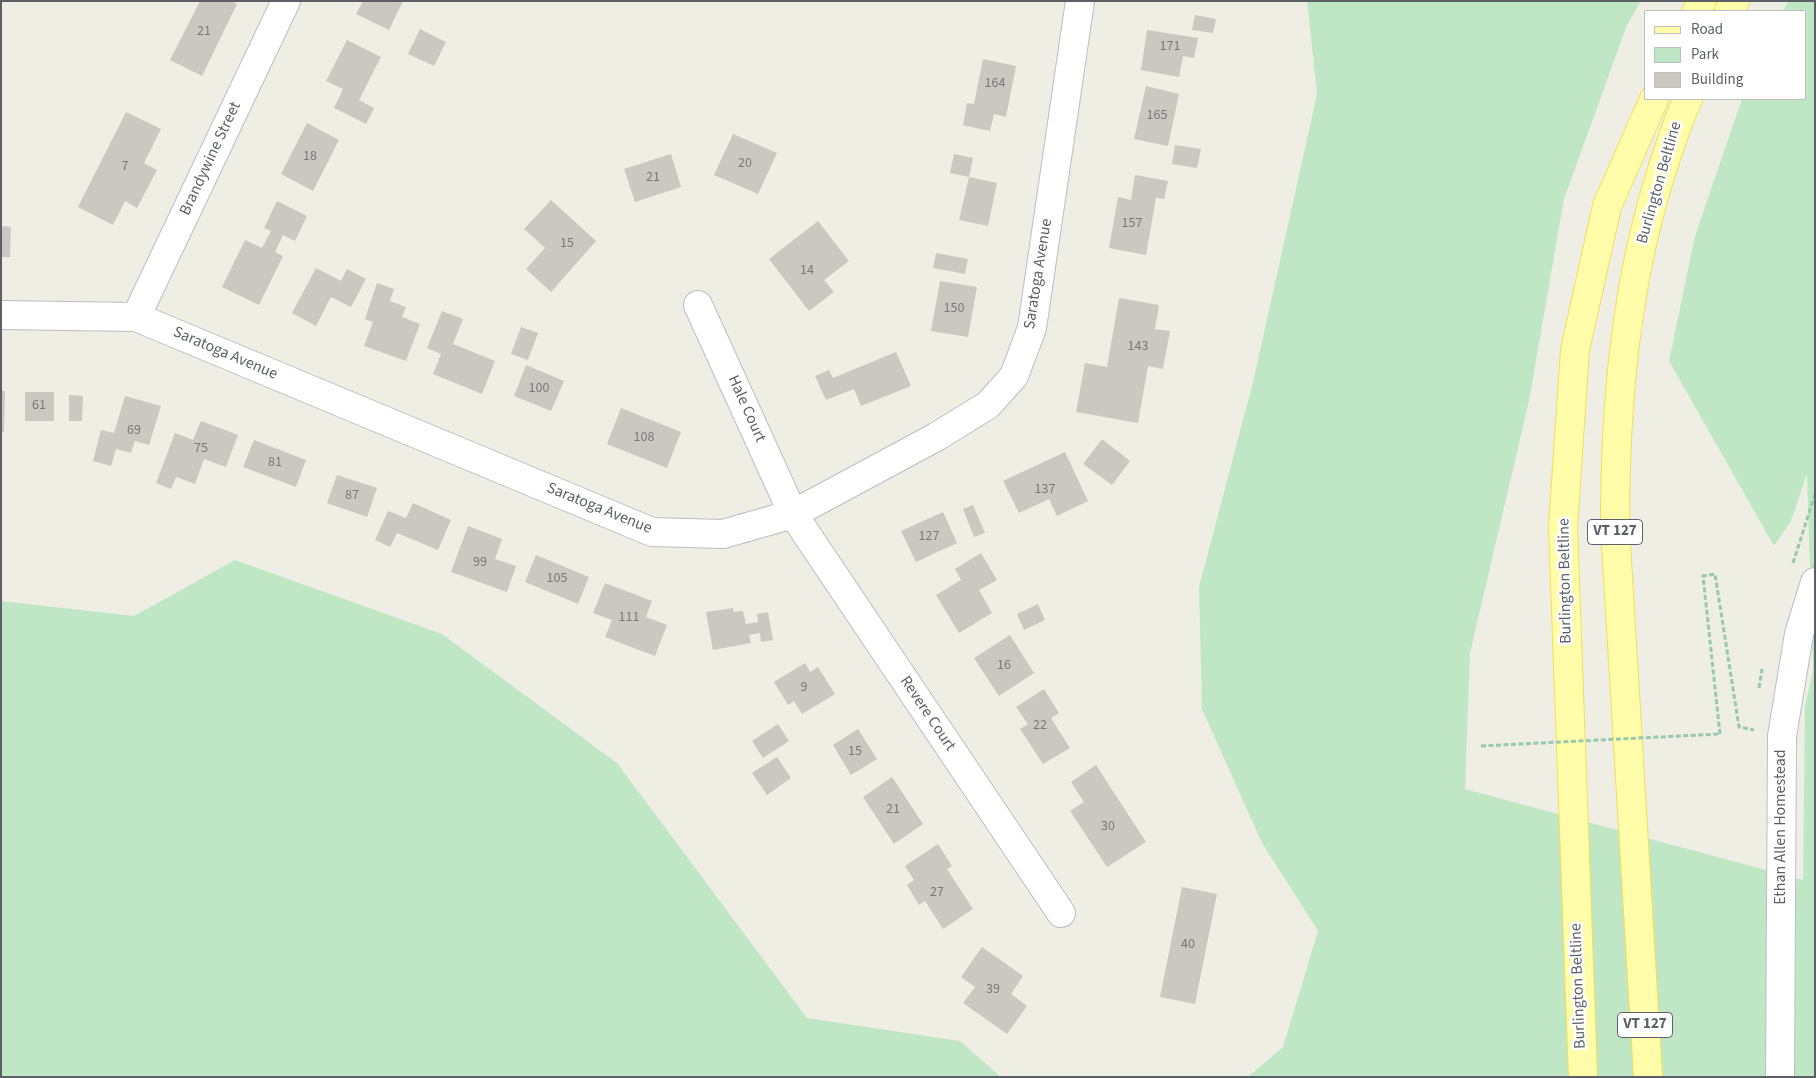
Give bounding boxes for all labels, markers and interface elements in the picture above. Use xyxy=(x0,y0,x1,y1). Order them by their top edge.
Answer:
legend xyxy=(1644,10,1806,100)
text: Road xyxy=(1691,19,1723,40)
house number: 21 xyxy=(197,24,211,40)
house number: 171 xyxy=(1160,39,1180,55)
text: Park xyxy=(1691,44,1719,65)
text: Building xyxy=(1691,69,1743,90)
house number: 164 xyxy=(985,76,1005,92)
street label: Brandywine Street xyxy=(176,99,246,219)
house number: 165 xyxy=(1147,108,1167,124)
street label: Burlington Beltline xyxy=(1633,120,1687,246)
house number: 18 xyxy=(303,149,317,165)
house number: 20 xyxy=(738,156,752,172)
house number: 7 xyxy=(122,159,128,175)
house number: 21 xyxy=(646,170,660,186)
house number: 157 xyxy=(1122,216,1142,232)
street label: Saratoga Avenue xyxy=(1021,217,1057,331)
house number: 15 xyxy=(560,236,574,252)
house number: 14 xyxy=(800,263,814,279)
house number: 150 xyxy=(944,301,964,317)
street label: Saratoga Avenue xyxy=(170,323,280,385)
house number: 143 xyxy=(1128,339,1148,355)
street label: Hale Court xyxy=(723,373,769,445)
house number: 100 xyxy=(529,381,549,397)
house number: 61 xyxy=(32,398,46,414)
house number: 69 xyxy=(127,423,141,439)
house number: 108 xyxy=(634,430,654,446)
house number: 75 xyxy=(194,441,208,457)
house number: 81 xyxy=(268,455,282,471)
street label: Saratoga Avenue xyxy=(544,479,654,539)
house number: 137 xyxy=(1035,482,1055,498)
house number: 87 xyxy=(345,488,359,504)
street label: Burlington Beltline xyxy=(1555,518,1577,644)
road number: VT 127 xyxy=(1588,520,1642,544)
house number: 127 xyxy=(919,529,939,545)
house number: 99 xyxy=(473,555,487,571)
house number: 105 xyxy=(547,571,567,587)
house number: 111 xyxy=(619,610,639,626)
house number: 16 xyxy=(997,658,1011,674)
street label: Revere Court xyxy=(895,673,959,755)
house number: 9 xyxy=(801,680,807,696)
house number: 22 xyxy=(1033,718,1047,734)
house number: 15 xyxy=(848,744,862,760)
street label: Ethan Allen Homestead xyxy=(1771,749,1791,905)
house number: 21 xyxy=(886,802,900,818)
house number: 30 xyxy=(1101,819,1115,835)
house number: 27 xyxy=(930,885,944,901)
street label: Burlington Beltline xyxy=(1567,923,1591,1049)
house number: 40 xyxy=(1181,937,1195,953)
house number: 39 xyxy=(986,982,1000,998)
road number: VT 127 xyxy=(1618,1012,1672,1038)

